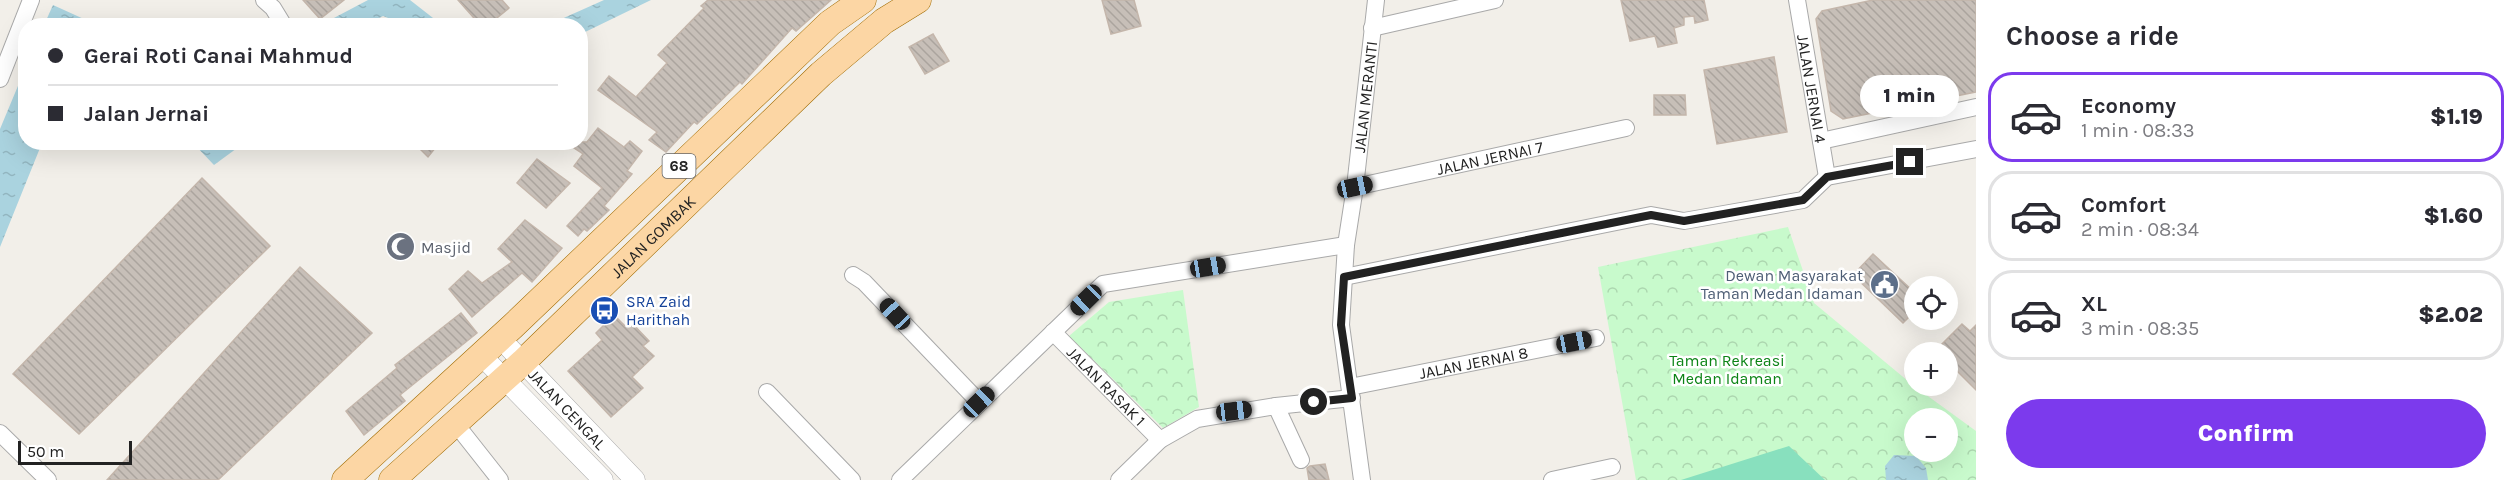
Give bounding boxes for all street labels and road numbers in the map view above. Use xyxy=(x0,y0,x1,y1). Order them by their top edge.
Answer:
street label: JALAN JERNAI 4 xyxy=(1793,33,1831,145)
street label: JALAN MERANTI xyxy=(1349,40,1381,154)
street label: JALAN JERNAI 7 xyxy=(1435,137,1545,178)
road number: 68 xyxy=(662,154,696,178)
street label: JALAN GOMBAK xyxy=(607,191,699,282)
street label: JALAN RASAK 1 xyxy=(1063,342,1150,430)
street label: JALAN JERNAI 8 xyxy=(1417,342,1530,383)
street label: JALAN CENGAL xyxy=(525,365,611,454)

